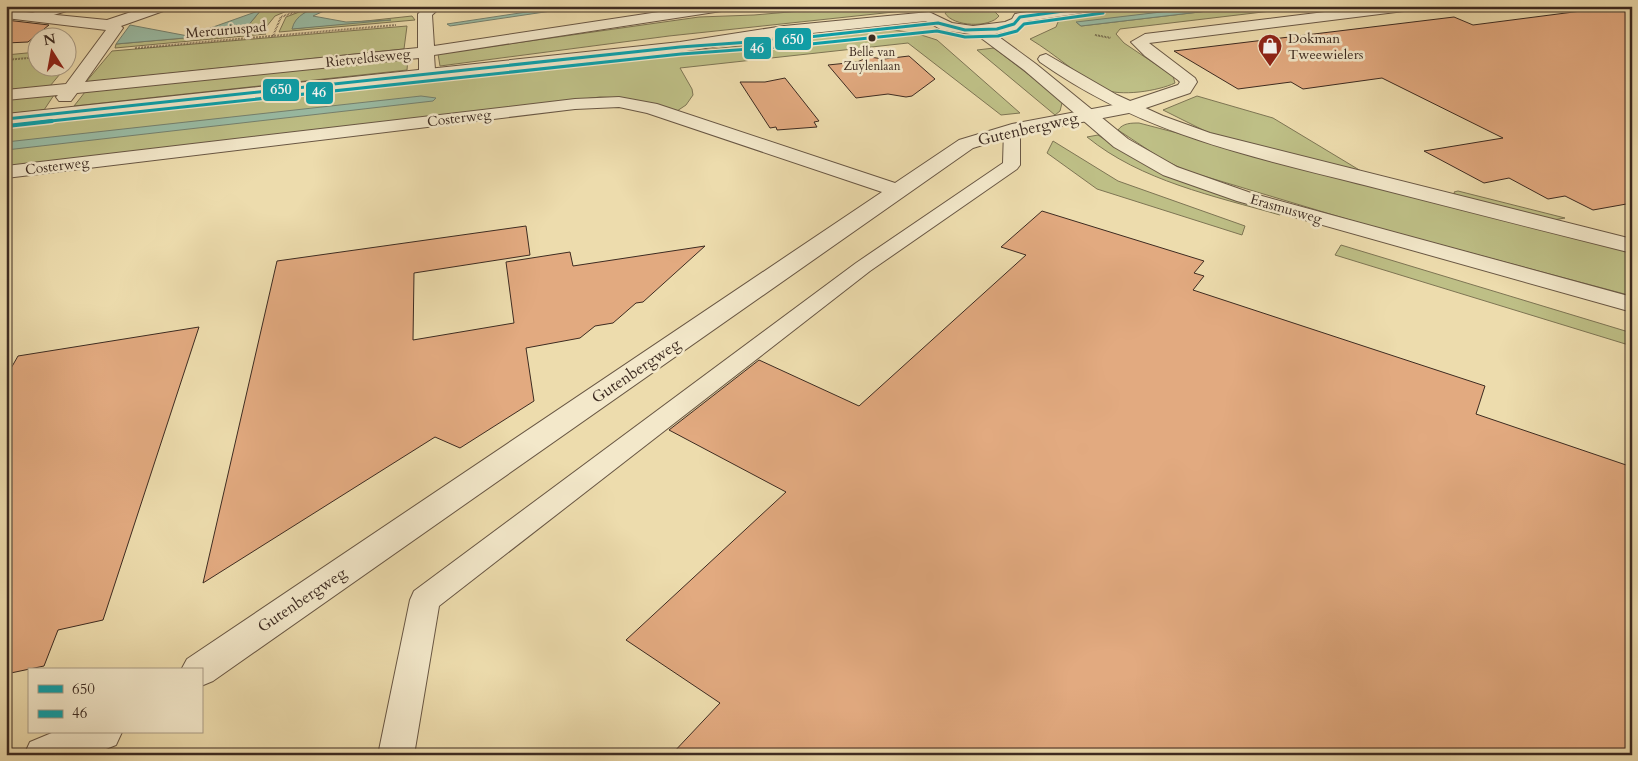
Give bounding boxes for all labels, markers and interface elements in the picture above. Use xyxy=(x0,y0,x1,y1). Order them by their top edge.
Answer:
street label: Mercuriuspad xyxy=(185,17,268,43)
line badge: 650 xyxy=(774,27,812,51)
north arrow xyxy=(28,28,78,78)
text: N xyxy=(42,29,57,50)
place label: Dokman Tweewielers xyxy=(1288,29,1364,64)
text: 650 xyxy=(782,30,804,49)
marker: Belle van Zuylenlaan xyxy=(867,33,877,43)
shop icon: Dokman Tweewielers xyxy=(1257,33,1283,67)
line badge: 46 xyxy=(743,36,772,60)
text: 46 xyxy=(750,39,764,58)
street label: Rietveldseweg xyxy=(325,44,412,72)
place label: Belle van Zuylenlaan xyxy=(843,44,901,74)
line badge: 650 xyxy=(262,78,300,102)
text: 650 xyxy=(270,80,292,99)
line badge: 46 xyxy=(305,81,334,105)
text: 46 xyxy=(312,83,326,102)
street label: Costerweg xyxy=(426,105,492,131)
street label: Gutenbergweg xyxy=(976,107,1080,151)
street label: Costerweg xyxy=(24,153,90,179)
street label: Erasmusweg xyxy=(1248,190,1324,228)
street label: Gutenbergweg xyxy=(587,333,685,409)
street label: Gutenbergweg xyxy=(253,562,351,638)
legend xyxy=(28,668,202,734)
text: 650 xyxy=(72,679,95,699)
text: 46 xyxy=(72,703,88,723)

